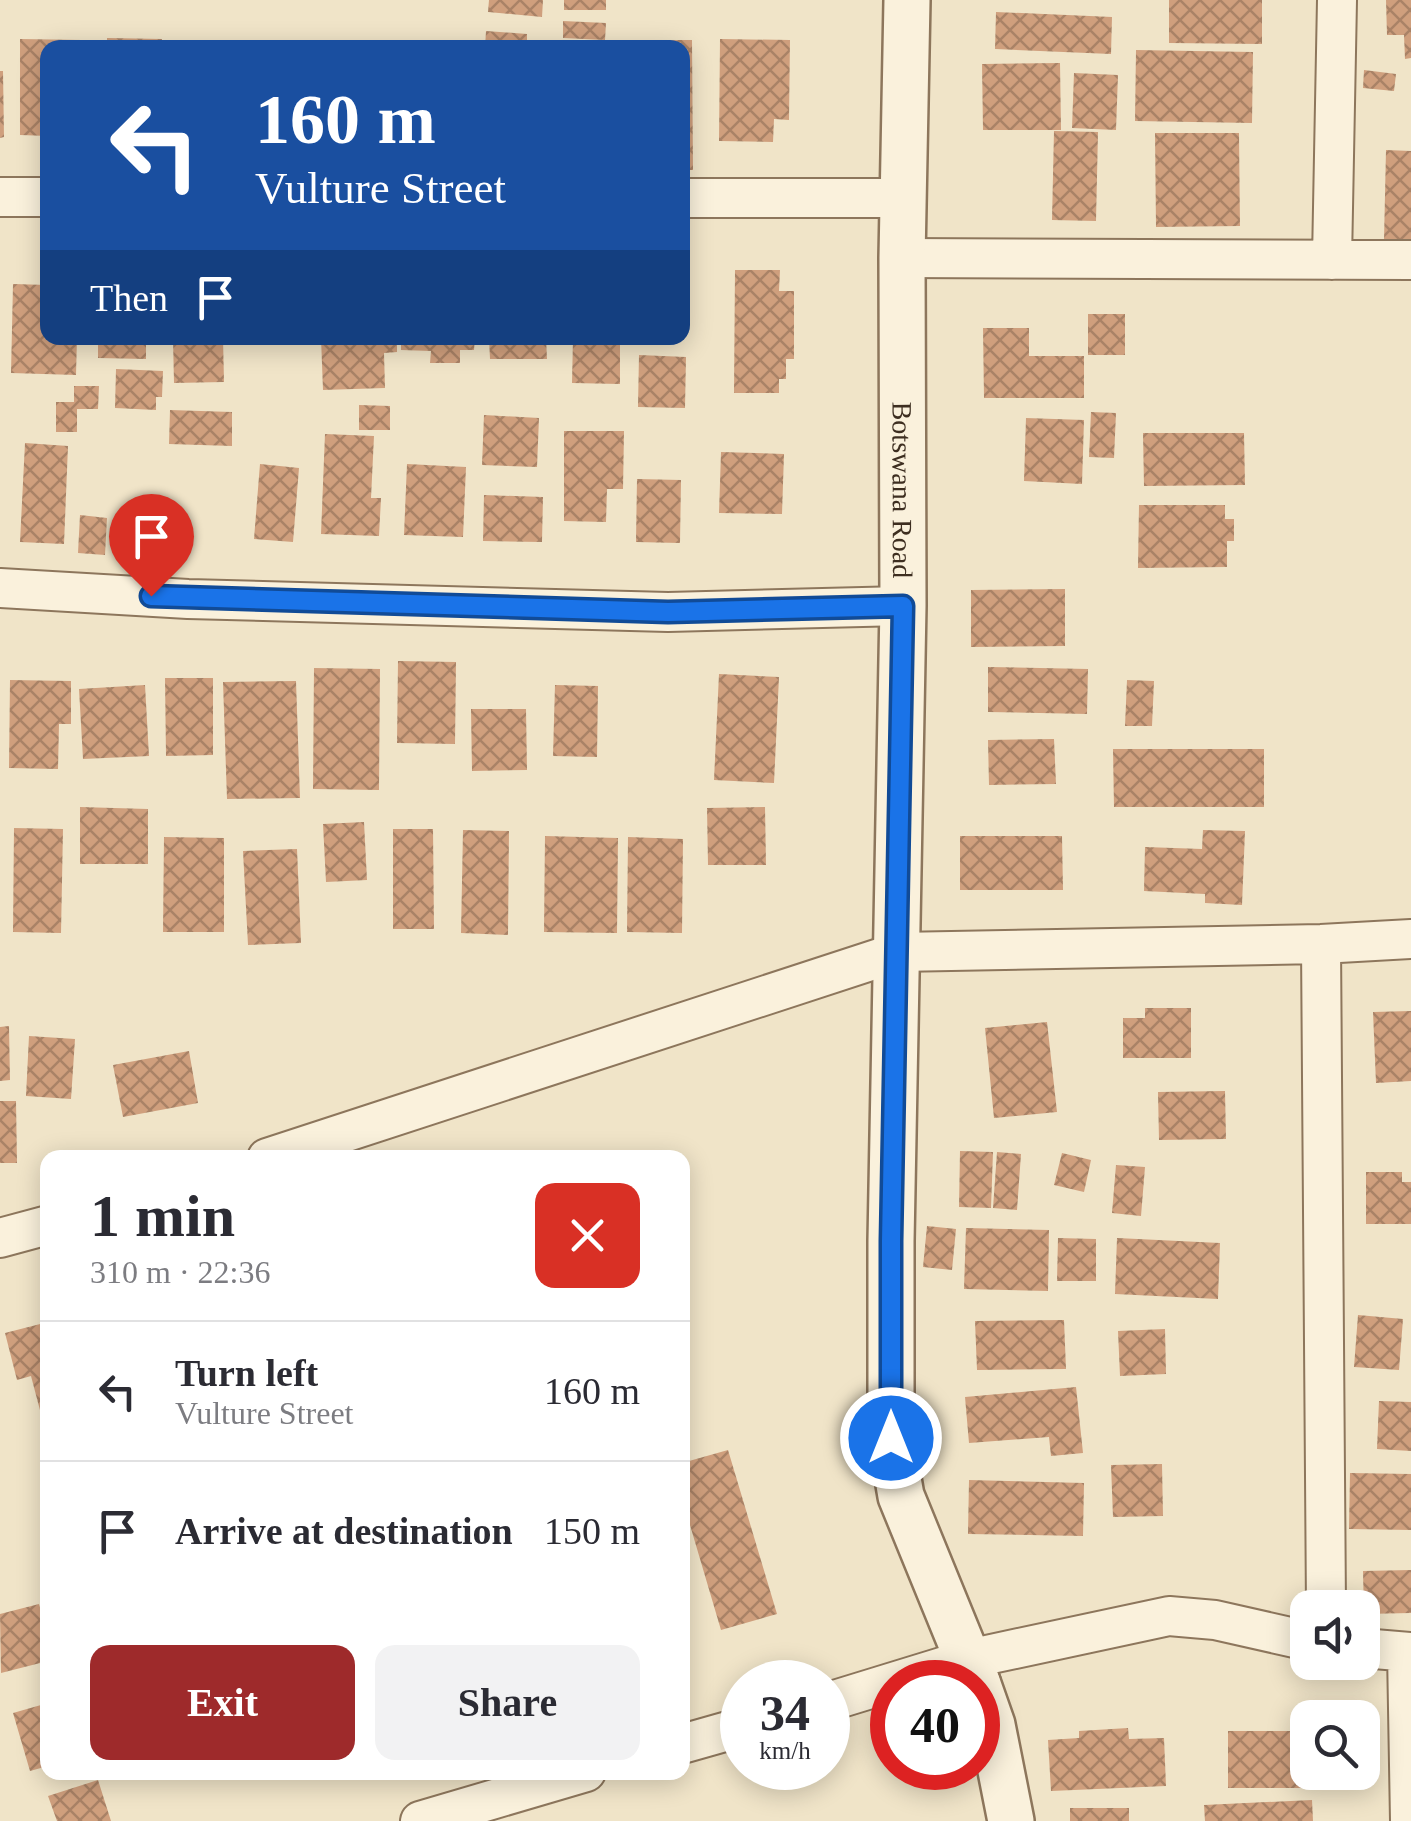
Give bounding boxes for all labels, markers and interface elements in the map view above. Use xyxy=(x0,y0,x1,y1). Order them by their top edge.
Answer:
icon: left xyxy=(90,80,220,210)
text: 160 m xyxy=(255,81,436,158)
text: Vulture Street xyxy=(255,163,506,213)
icon: arrive xyxy=(188,270,243,325)
text: Then xyxy=(90,277,168,319)
street label: Botswana Road xyxy=(886,402,918,578)
pin xyxy=(109,494,194,597)
icon: arrive xyxy=(124,509,179,564)
text: 1 min xyxy=(90,1183,235,1249)
button: close xyxy=(535,1183,640,1288)
text: 310 m · 22:36 xyxy=(90,1254,270,1290)
text: Turn left xyxy=(175,1352,318,1394)
icon: left xyxy=(90,1364,145,1419)
text: 160 m xyxy=(544,1370,640,1412)
position arrow xyxy=(839,1386,943,1490)
text: Vulture Street xyxy=(175,1395,353,1431)
icon: arrive xyxy=(90,1504,145,1559)
text: Arrive at destination xyxy=(175,1510,513,1552)
text: 150 m xyxy=(544,1510,640,1552)
map controls xyxy=(1290,1590,1380,1790)
button: sound xyxy=(1290,1590,1380,1680)
button: Exit xyxy=(90,1645,355,1760)
button: Share xyxy=(375,1645,640,1760)
speed limit sign: 40 xyxy=(870,1660,1000,1790)
text: 34 xyxy=(760,1685,810,1741)
button: search xyxy=(1290,1700,1380,1790)
text: km/h xyxy=(759,1737,811,1764)

